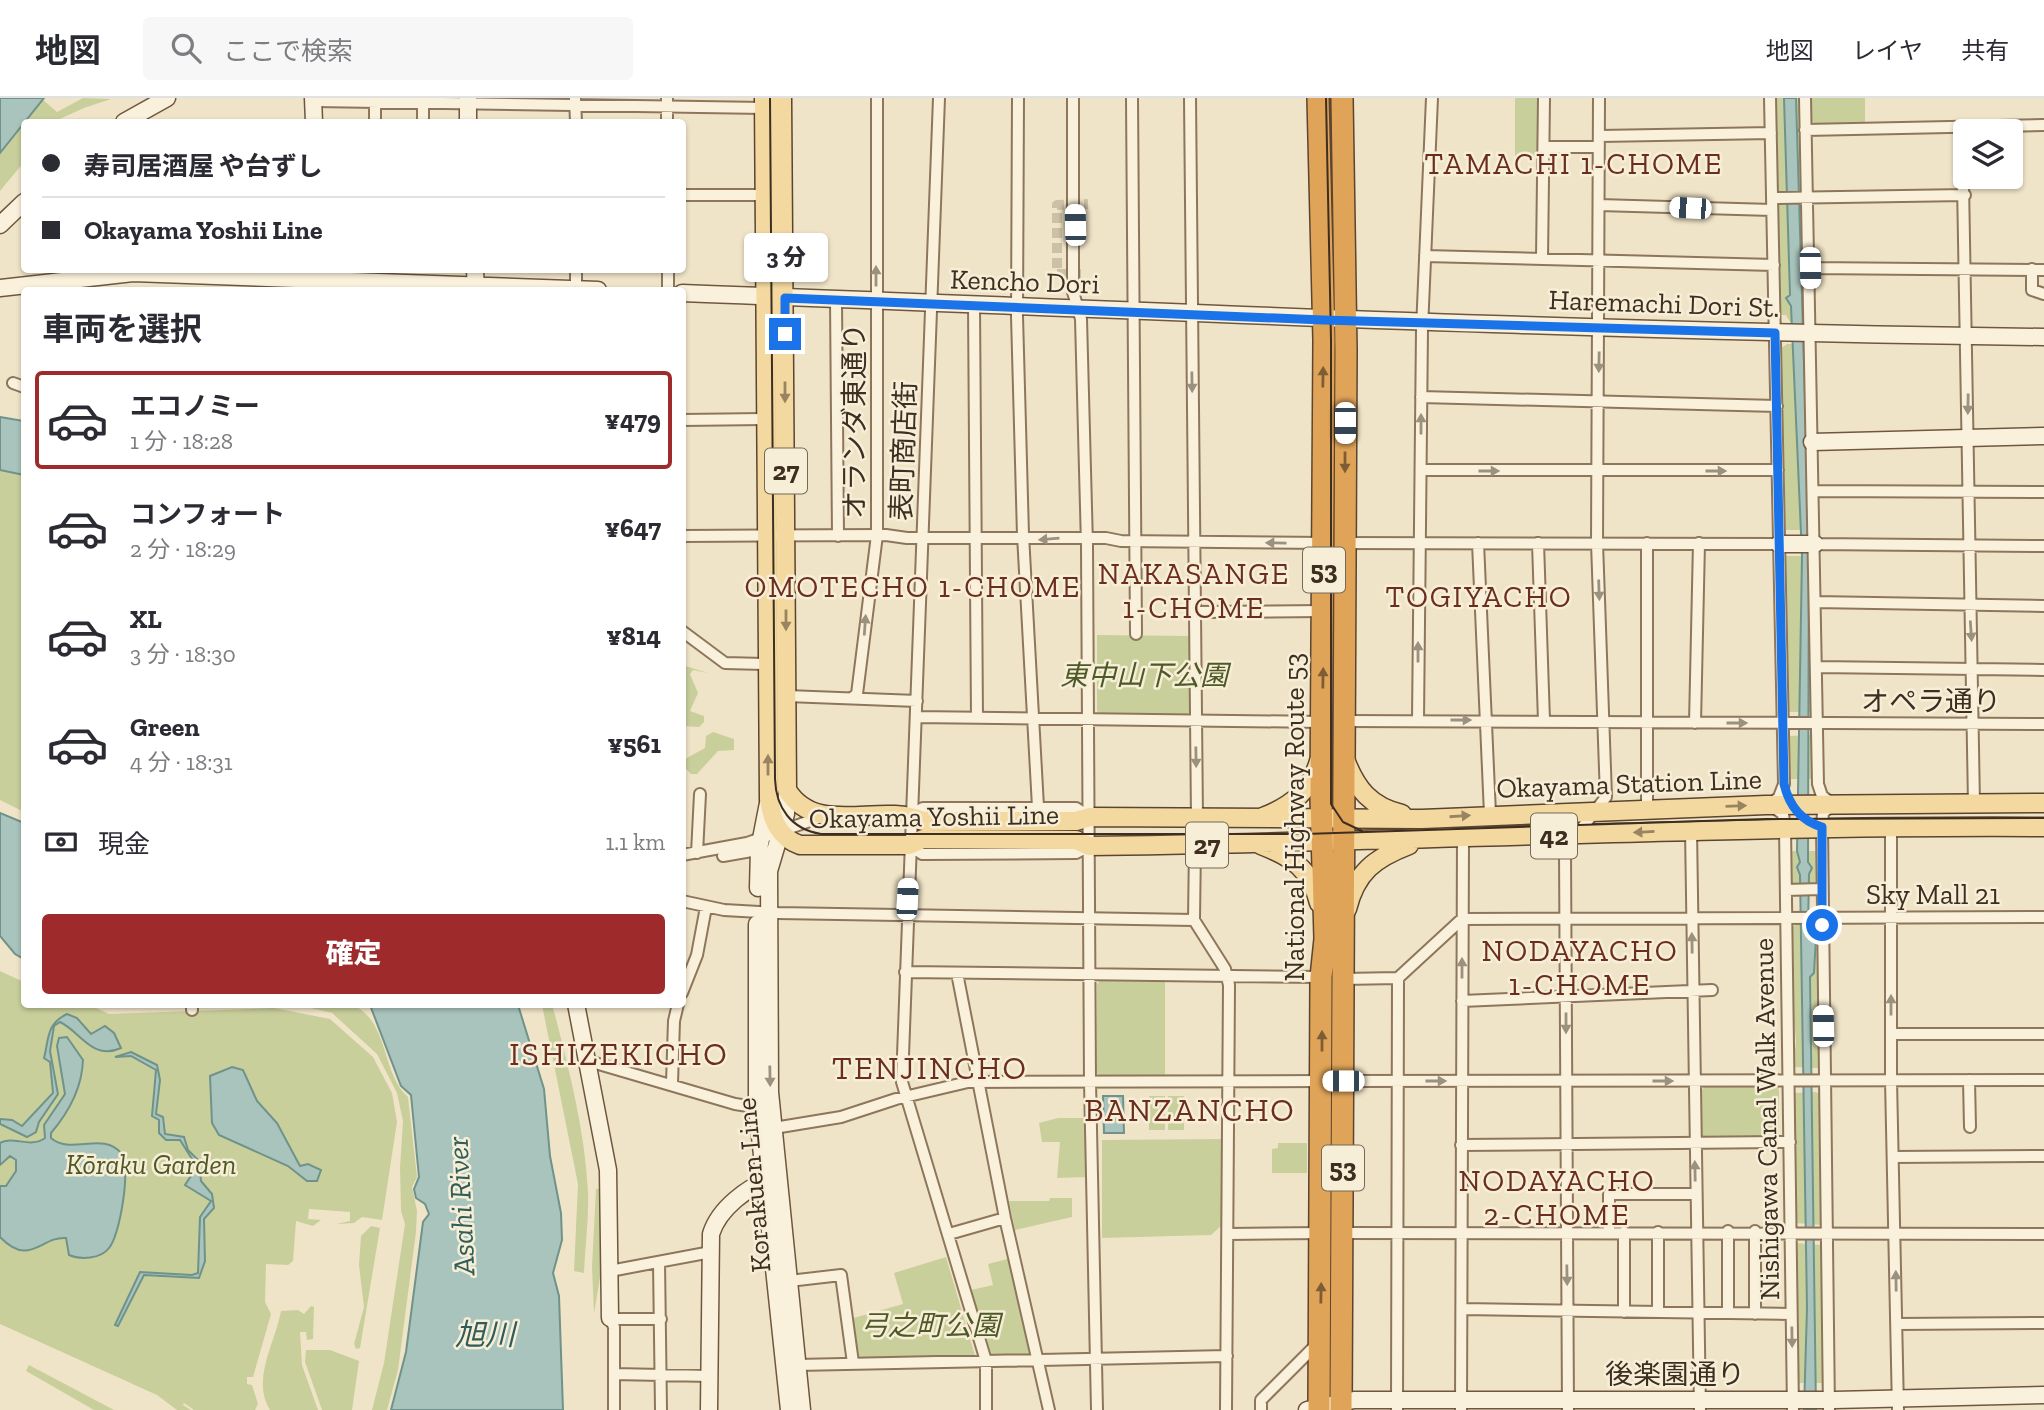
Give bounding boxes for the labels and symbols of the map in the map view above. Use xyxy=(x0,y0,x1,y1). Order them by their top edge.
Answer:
district label: TAMACHI 1-CHOME xyxy=(1425,146,1723,182)
car xyxy=(1669,196,1712,220)
car xyxy=(1065,204,1086,246)
callout: 3 分 xyxy=(743,232,827,282)
car xyxy=(1800,247,1821,289)
street label: Kencho Dori xyxy=(950,262,1100,301)
one-way arrow xyxy=(871,265,882,287)
street label: Haremachi Dori St. xyxy=(1548,283,1780,324)
route end xyxy=(769,318,801,350)
street label: オランダ東通り xyxy=(838,323,871,519)
one-way arrow xyxy=(1593,351,1604,373)
one-way arrow xyxy=(1317,366,1329,388)
one-way arrow xyxy=(1186,372,1198,394)
street label: 表町商店街 xyxy=(885,380,922,522)
one-way arrow xyxy=(779,381,791,403)
one-way arrow xyxy=(1962,393,1973,415)
car xyxy=(1335,402,1356,444)
one-way arrow xyxy=(1415,413,1427,435)
road number: 27 xyxy=(765,448,807,494)
one-way arrow xyxy=(1339,451,1351,473)
one-way arrow xyxy=(1478,465,1500,477)
one-way arrow xyxy=(1706,465,1728,477)
one-way arrow xyxy=(1038,534,1060,545)
one-way arrow xyxy=(1265,537,1287,549)
road number: 53 xyxy=(1303,548,1345,592)
district label: NAKASANGE 1-CHOME xyxy=(1098,556,1290,626)
district label: OMOTECHO 1-CHOME xyxy=(745,569,1081,605)
district label: TOGIYACHO xyxy=(1385,579,1573,615)
one-way arrow xyxy=(1593,579,1605,601)
one-way arrow xyxy=(780,609,792,631)
one-way arrow xyxy=(860,614,871,636)
one-way arrow xyxy=(1966,620,1977,642)
one-way arrow xyxy=(1412,641,1424,663)
street label: National Highway Route 53 xyxy=(1278,653,1311,981)
park label: 東中山下公園 xyxy=(1060,659,1232,692)
one-way arrow xyxy=(1317,667,1328,689)
street label: オペラ通り xyxy=(1861,685,2001,718)
one-way arrow xyxy=(1450,714,1472,726)
one-way arrow xyxy=(1726,717,1748,729)
one-way arrow xyxy=(1190,746,1202,768)
one-way arrow xyxy=(763,754,774,776)
street label: Okayama Station Line xyxy=(1496,762,1762,805)
street label: Okayama Yoshii Line xyxy=(809,798,1059,835)
one-way arrow xyxy=(1725,800,1747,811)
one-way arrow xyxy=(1449,810,1471,821)
road number: 42 xyxy=(1531,814,1577,858)
road number: 27 xyxy=(1186,822,1228,867)
one-way arrow xyxy=(1632,827,1654,838)
car xyxy=(896,877,919,921)
street label: Sky Mall 21 xyxy=(1866,878,2000,911)
route start xyxy=(1806,909,1838,941)
one-way arrow xyxy=(1686,932,1698,954)
district label: NODAYACHO 1-CHOME xyxy=(1481,933,1679,1003)
street label: Nishigawa Canal Walk Avenue xyxy=(1747,938,1786,1300)
one-way arrow xyxy=(1456,957,1468,979)
one-way arrow xyxy=(1885,994,1897,1016)
car xyxy=(1813,1005,1834,1047)
one-way arrow xyxy=(1560,1013,1572,1035)
one-way arrow xyxy=(1316,1030,1328,1052)
district label: ISHIZEKICHO xyxy=(509,1035,729,1073)
district label: TENJINCHO xyxy=(832,1049,1028,1087)
one-way arrow xyxy=(764,1065,776,1087)
car xyxy=(1323,1071,1365,1092)
one-way arrow xyxy=(1425,1075,1447,1087)
one-way arrow xyxy=(1653,1075,1675,1087)
district label: BANZANCHO xyxy=(1084,1091,1296,1129)
street label: Korakuen Line xyxy=(729,1096,778,1274)
water label: Asahi River xyxy=(439,1135,483,1277)
road number: 53 xyxy=(1322,1146,1364,1190)
park label: Kōraku Garden xyxy=(66,1148,236,1181)
one-way arrow xyxy=(1689,1159,1701,1181)
district label: NODAYACHO 2-CHOME xyxy=(1458,1163,1656,1233)
one-way arrow xyxy=(1561,1265,1573,1287)
one-way arrow xyxy=(1890,1270,1902,1292)
one-way arrow xyxy=(1315,1282,1327,1304)
park label: 弓之町公園 xyxy=(860,1309,1004,1342)
water label: 旭川 xyxy=(455,1317,518,1353)
one-way arrow xyxy=(1786,1326,1797,1348)
street label: 後楽園通り xyxy=(1605,1358,1745,1391)

